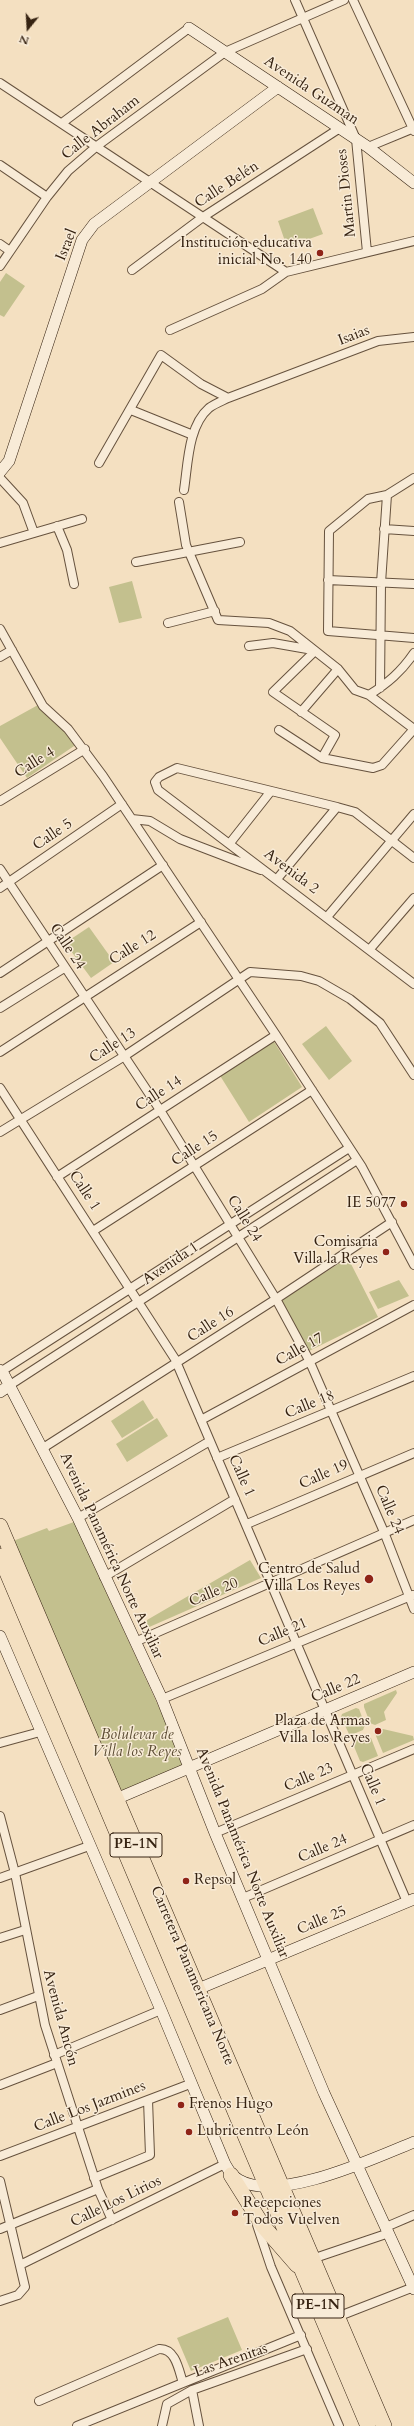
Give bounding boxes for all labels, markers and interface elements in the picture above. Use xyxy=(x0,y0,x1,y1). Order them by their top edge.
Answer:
north arrow xyxy=(8,8,48,48)
text: N xyxy=(17,31,31,48)
street label: Avenida Guzman xyxy=(260,53,362,129)
street label: Calle Abraham xyxy=(58,92,144,164)
street label: Martin Dioses xyxy=(333,148,361,238)
street label: Calle Belén xyxy=(192,158,262,212)
street label: Israel xyxy=(53,226,81,264)
place label: Institución educativa inicial No. 140 xyxy=(180,235,312,270)
marker: Institución educativa inicial No. 140 xyxy=(315,248,325,258)
street label: Isaias xyxy=(336,322,372,350)
street label: Calle 4 xyxy=(12,744,58,782)
street label: Calle 5 xyxy=(30,815,76,855)
street label: Avenida 2 xyxy=(260,846,322,898)
street label: Calle 24 xyxy=(45,920,89,974)
street label: Calle 12 xyxy=(106,927,160,969)
street label: Calle 13 xyxy=(86,1024,140,1068)
street label: Calle 14 xyxy=(132,1072,186,1116)
street label: Calle 15 xyxy=(168,1127,222,1171)
street label: Calle 1 xyxy=(64,1168,104,1214)
street label: Calle 24 xyxy=(223,1192,265,1246)
place label: IE 5077 xyxy=(347,1195,396,1213)
marker: IE 5077 xyxy=(399,1199,409,1209)
place label: Comisaria Villa la Reyes xyxy=(293,1234,378,1269)
street label: Avenida 1 xyxy=(139,1239,203,1289)
marker: Comisaria Villa la Reyes xyxy=(381,1247,391,1257)
street label: Calle 16 xyxy=(184,1303,238,1347)
street label: Calle 17 xyxy=(273,1330,327,1370)
street label: Calle 18 xyxy=(283,1387,337,1423)
street label: Avenida Panamérica Norte Auxiliar xyxy=(55,1450,167,1662)
street label: Calle 1 xyxy=(224,1452,258,1500)
street label: Calle 19 xyxy=(297,1456,351,1494)
street label: Calle 24 xyxy=(371,1483,407,1537)
place label: Centro de Salud Villa Los Reyes xyxy=(258,1561,360,1596)
marker: Centro de Salud Villa Los Reyes xyxy=(363,1573,375,1585)
street label: Calle 20 xyxy=(187,1575,241,1611)
street label: Calle 21 xyxy=(256,1615,310,1651)
street label: Calle 22 xyxy=(309,1671,363,1707)
place label: Plaza de Armas Villa los Reyes xyxy=(274,1713,370,1748)
marker: Plaza de Armas Villa los Reyes xyxy=(373,1726,383,1736)
park label: Bolulevar de Villa los Reyes xyxy=(92,1727,182,1762)
street label: Avenida Panamérica Norte Auxiliar xyxy=(191,1745,293,1961)
street label: Calle 23 xyxy=(282,1760,336,1796)
street label: Calle 1 xyxy=(355,1761,389,1809)
street label: Calle 24 xyxy=(296,1831,350,1867)
road number: PE-1N xyxy=(110,1833,162,1857)
place label: Repsol xyxy=(194,1872,236,1890)
marker: Repsol xyxy=(181,1876,191,1886)
street label: Carretera Panamericana Norte xyxy=(146,1884,238,2068)
street label: Calle 25 xyxy=(295,1903,349,1939)
street label: Avenida Ancón xyxy=(38,1968,82,2068)
street label: Calle Los Jazmines xyxy=(32,2077,148,2137)
place label: Frenos Hugo xyxy=(189,2096,273,2114)
marker: Frenos Hugo xyxy=(176,2100,186,2110)
place label: Lubricentro León xyxy=(197,2123,309,2141)
marker: Lubricentro León xyxy=(184,2127,194,2137)
street label: Calle Los Lirios xyxy=(68,2172,164,2232)
place label: Recepciones Todos Vuelven xyxy=(243,2195,340,2230)
marker: Recepciones Todos Vuelven xyxy=(230,2208,240,2218)
road number: PE-1N xyxy=(292,2294,344,2318)
street label: Las Arenitas xyxy=(192,2340,270,2382)

